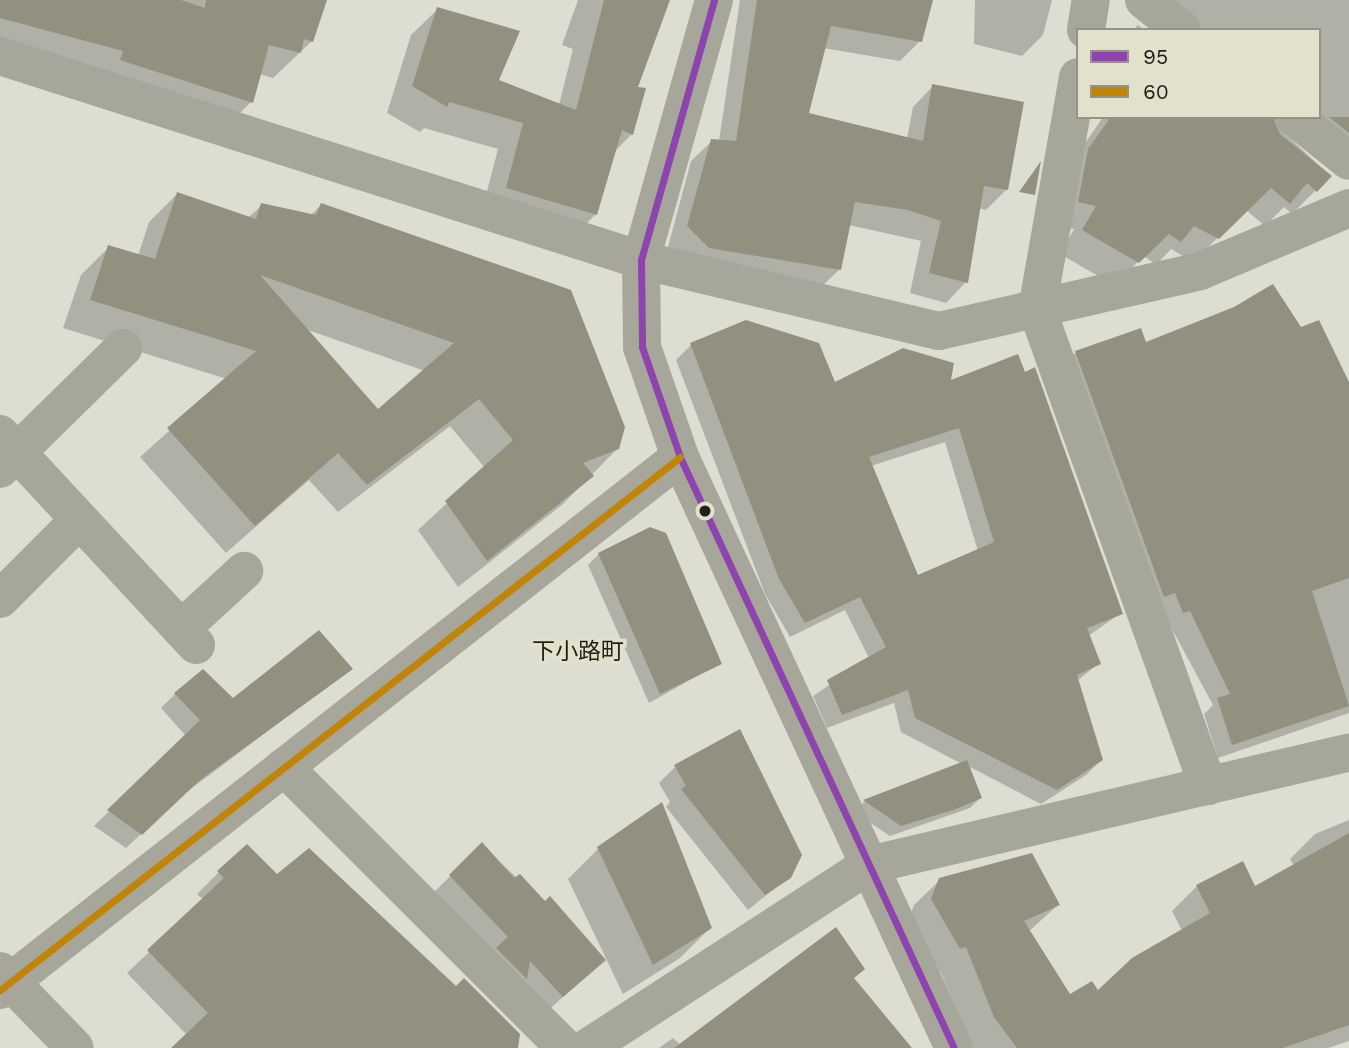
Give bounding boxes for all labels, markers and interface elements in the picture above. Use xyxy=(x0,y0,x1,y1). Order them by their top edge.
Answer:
legend xyxy=(1076,28,1321,119)
text: 95 xyxy=(1143,44,1168,69)
text: 60 xyxy=(1143,79,1169,104)
unlabelled marker xyxy=(698,504,712,518)
district label: 下小路町 xyxy=(532,638,624,666)

